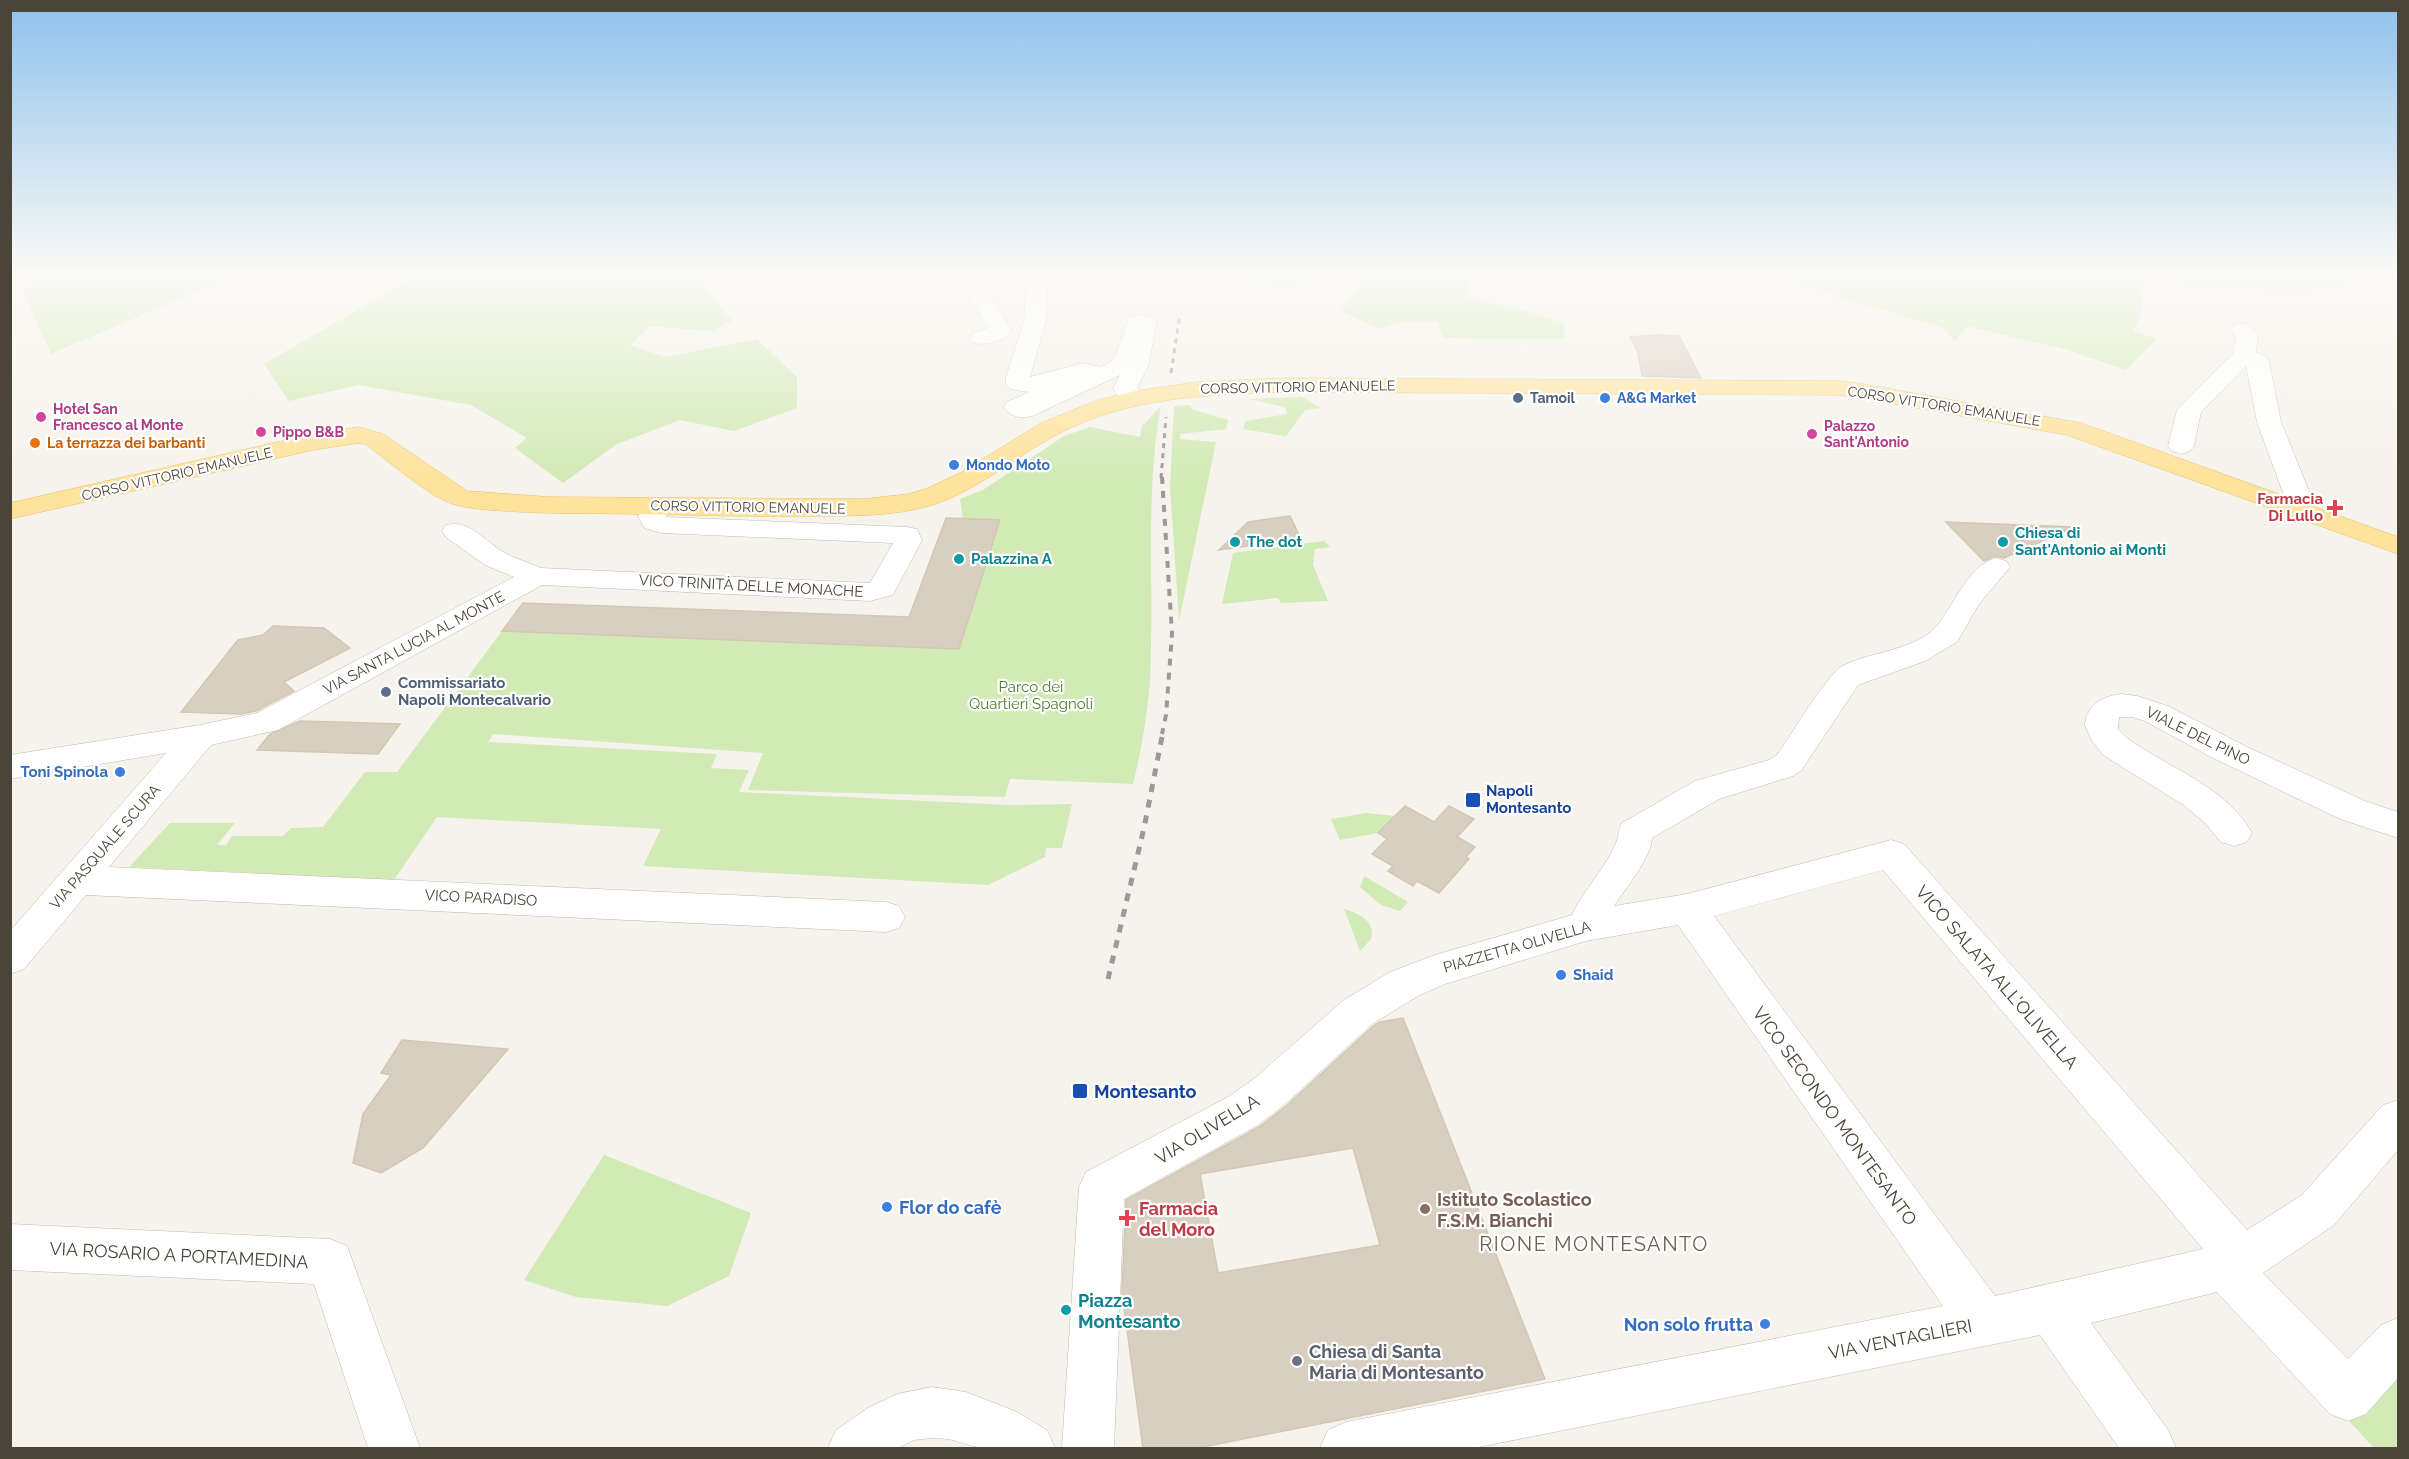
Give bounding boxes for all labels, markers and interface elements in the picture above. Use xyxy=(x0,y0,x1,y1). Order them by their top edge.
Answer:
street label: CORSO VITTORIO EMANUELE xyxy=(1200,377,1396,397)
street label: CORSO VITTORIO EMANUELE xyxy=(1846,383,2042,429)
place label: Tamoil xyxy=(1530,390,1576,406)
place label: A&G Market xyxy=(1617,390,1697,406)
marker: Tamoil xyxy=(1511,391,1525,405)
marker: A&G Market xyxy=(1598,391,1612,405)
place label: Hotel San Francesco al Monte xyxy=(53,401,184,433)
marker: Hotel San Francesco al Monte xyxy=(34,410,48,424)
place label: Palazzo Sant'Antonio xyxy=(1824,418,1909,450)
place label: Pippo B&B xyxy=(273,424,344,440)
marker: Pippo B&B xyxy=(254,425,268,439)
marker: Palazzo Sant'Antonio xyxy=(1805,427,1819,441)
place label: La terrazza dei barbanti xyxy=(47,435,205,451)
marker: La terrazza dei barbanti xyxy=(28,436,42,450)
street label: CORSO VITTORIO EMANUELE xyxy=(80,444,274,504)
place label: Mondo Moto xyxy=(966,457,1050,473)
marker: Mondo Moto xyxy=(947,458,961,472)
place label: Farmacia Di Lullo xyxy=(2257,490,2323,525)
street label: CORSO VITTORIO EMANUELE xyxy=(650,497,846,517)
marker: Farmacia Di Lullo xyxy=(2328,501,2342,515)
place label: Chiesa di Sant'Antonio ai Monti xyxy=(2015,524,2166,559)
place label: The dot xyxy=(1247,533,1303,551)
marker: The dot xyxy=(1228,535,1242,549)
marker: Chiesa di Sant'Antonio ai Monti xyxy=(1996,535,2010,549)
place label: Palazzina A xyxy=(971,550,1053,568)
marker: Palazzina A xyxy=(952,552,966,566)
street label: VICO TRINITÀ DELLE MONACHE xyxy=(638,571,864,601)
street label: VIA SANTA LUCIA AL MONTE xyxy=(320,587,508,699)
place label: Commissariato Napoli Montecalvario xyxy=(398,674,551,709)
park label: Parco dei Quartieri Spagnoli xyxy=(969,678,1093,713)
marker: Commissariato Napoli Montecalvario xyxy=(379,685,393,699)
street label: VIALE DEL PINO xyxy=(2143,703,2253,769)
place label: Toni Spinola xyxy=(21,763,108,781)
marker: Toni Spinola xyxy=(113,765,127,779)
street label: VIA PASQUALE SCURA xyxy=(46,781,164,913)
place label: Napoli Montesanto xyxy=(1486,782,1571,817)
marker: Napoli Montesanto xyxy=(1464,791,1482,809)
street label: VICO SALATA ALL'OLIVELLA xyxy=(1912,881,2082,1073)
street label: VICO PARADISO xyxy=(424,886,538,910)
street label: PIAZZETTA OLIVELLA xyxy=(1441,917,1593,977)
place label: Shaid xyxy=(1573,966,1614,984)
marker: Shaid xyxy=(1554,968,1568,982)
street label: VICO SECONDO MONTESANTO xyxy=(1749,1003,1921,1229)
place label: Montesanto xyxy=(1094,1081,1197,1102)
marker: Montesanto xyxy=(1071,1082,1089,1100)
street label: VIA OLIVELLA xyxy=(1151,1090,1263,1168)
place label: Istituto Scolastico F.S.M. Bianchi xyxy=(1437,1189,1592,1231)
place label: Flor do cafè xyxy=(899,1197,1002,1218)
place label: Farmacia del Moro xyxy=(1139,1198,1218,1240)
marker: Flor do cafè xyxy=(880,1200,894,1214)
marker: Istituto Scolastico F.S.M. Bianchi xyxy=(1418,1202,1432,1216)
marker: Farmacia del Moro xyxy=(1120,1211,1134,1225)
district label: RIONE MONTESANTO xyxy=(1479,1232,1709,1256)
street label: VIA ROSARIO A PORTAMEDINA xyxy=(49,1238,309,1272)
place label: Piazza Montesanto xyxy=(1078,1290,1181,1332)
marker: Piazza Montesanto xyxy=(1059,1303,1073,1317)
place label: Non solo frutta xyxy=(1624,1314,1753,1335)
street label: VIA VENTAGLIERI xyxy=(1826,1315,1974,1363)
marker: Non solo frutta xyxy=(1758,1317,1772,1331)
place label: Chiesa di Santa Maria di Montesanto xyxy=(1309,1341,1484,1383)
marker: Chiesa di Santa Maria di Montesanto xyxy=(1290,1354,1304,1368)

